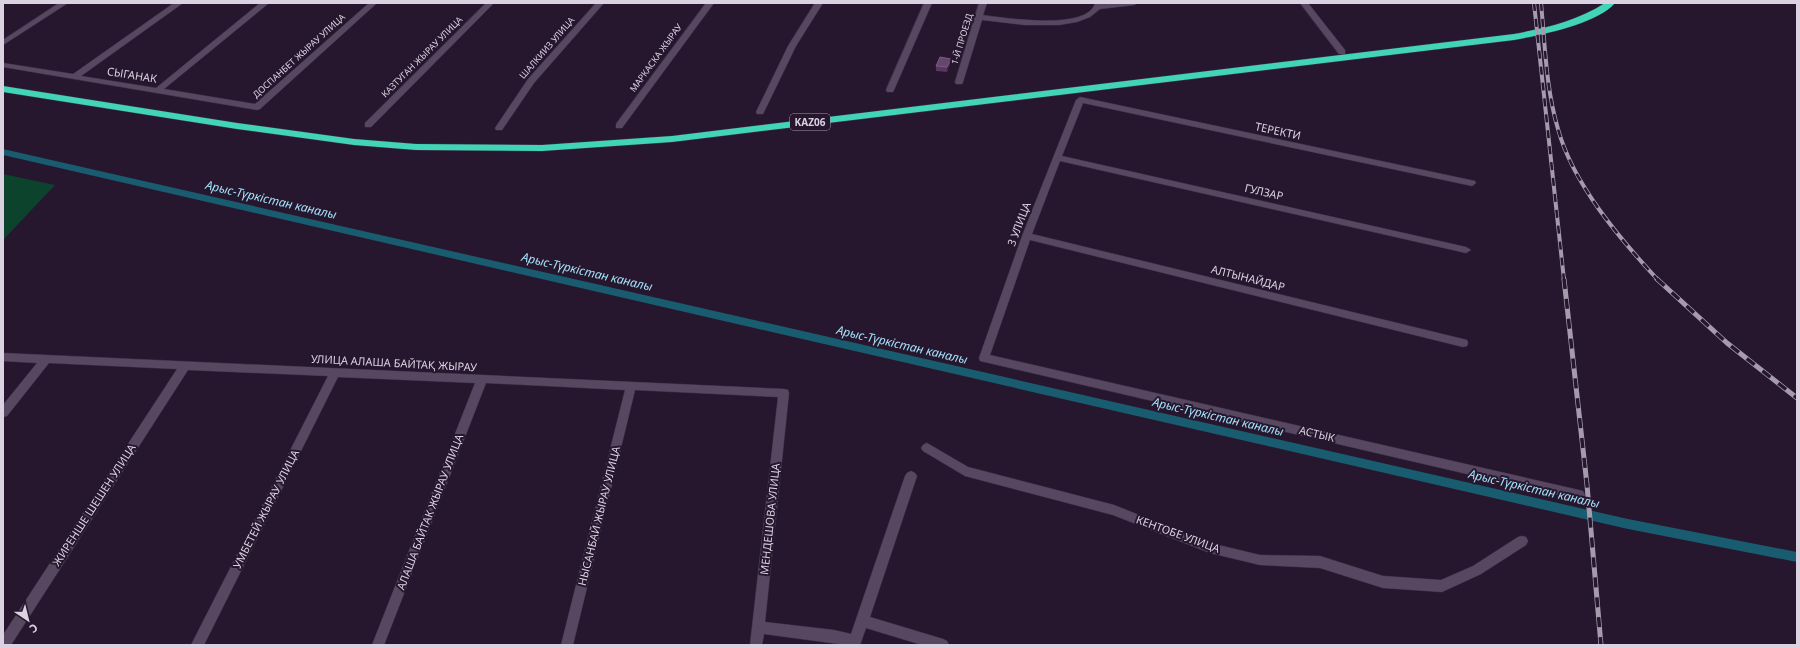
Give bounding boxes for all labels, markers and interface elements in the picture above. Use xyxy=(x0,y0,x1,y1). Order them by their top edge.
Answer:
street label: ДОСПАНБЕТ ЖЫРАУ УЛИЦА xyxy=(250,10,348,101)
street label: 1-Й ПРОЕЗД xyxy=(948,11,976,66)
street label: КАЗТУГАН ЖЫРАУ УЛИЦА xyxy=(378,13,465,100)
street label: ШАЛКИИЗ УЛИЦА xyxy=(516,14,577,81)
street label: МАРКАСКА ЖЫРАУ xyxy=(626,20,685,95)
street label: СЫГАНАК xyxy=(106,63,158,86)
road number: KАZ06 xyxy=(790,114,830,130)
street label: ТЕРЕКТИ xyxy=(1254,118,1302,143)
water label: Арыс-Түркістан каналы xyxy=(203,176,338,223)
street label: ГУЛЗАР xyxy=(1243,180,1285,203)
street label: 3 УЛИЦА xyxy=(1003,199,1034,248)
water label: Арыс-Түркістан каналы xyxy=(519,248,654,295)
street label: АЛТЫНАЙДАР xyxy=(1210,261,1287,294)
water label: Арыс-Түркістан каналы xyxy=(834,321,969,368)
street label: УЛИЦА АЛАША БАЙТАҚ ЖЫРАУ xyxy=(311,351,478,374)
water label: Арыс-Түркістан каналы xyxy=(1150,393,1285,440)
street label: АСТЫК xyxy=(1298,422,1337,445)
street label: АЛАША БАЙТАК ЖЫРАУ УЛИЦА xyxy=(393,431,467,592)
street label: ЖИРЕНШЕ ШЕШЕН УЛИЦА xyxy=(48,440,139,569)
street label: НЫСАНБАЙ ЖЫРАУ УЛИЦА xyxy=(574,444,623,587)
street label: УМБЕТЕЙ ЖЫРАУ УЛИЦА xyxy=(229,446,303,571)
street label: МЕНДЕШОВА УЛИЦА xyxy=(756,461,783,575)
water label: Арыс-Түркістан каналы xyxy=(1466,465,1601,512)
street label: КЕНТОБЕ УЛИЦА xyxy=(1134,511,1223,556)
north arrow xyxy=(8,600,48,640)
text: С xyxy=(27,620,41,637)

